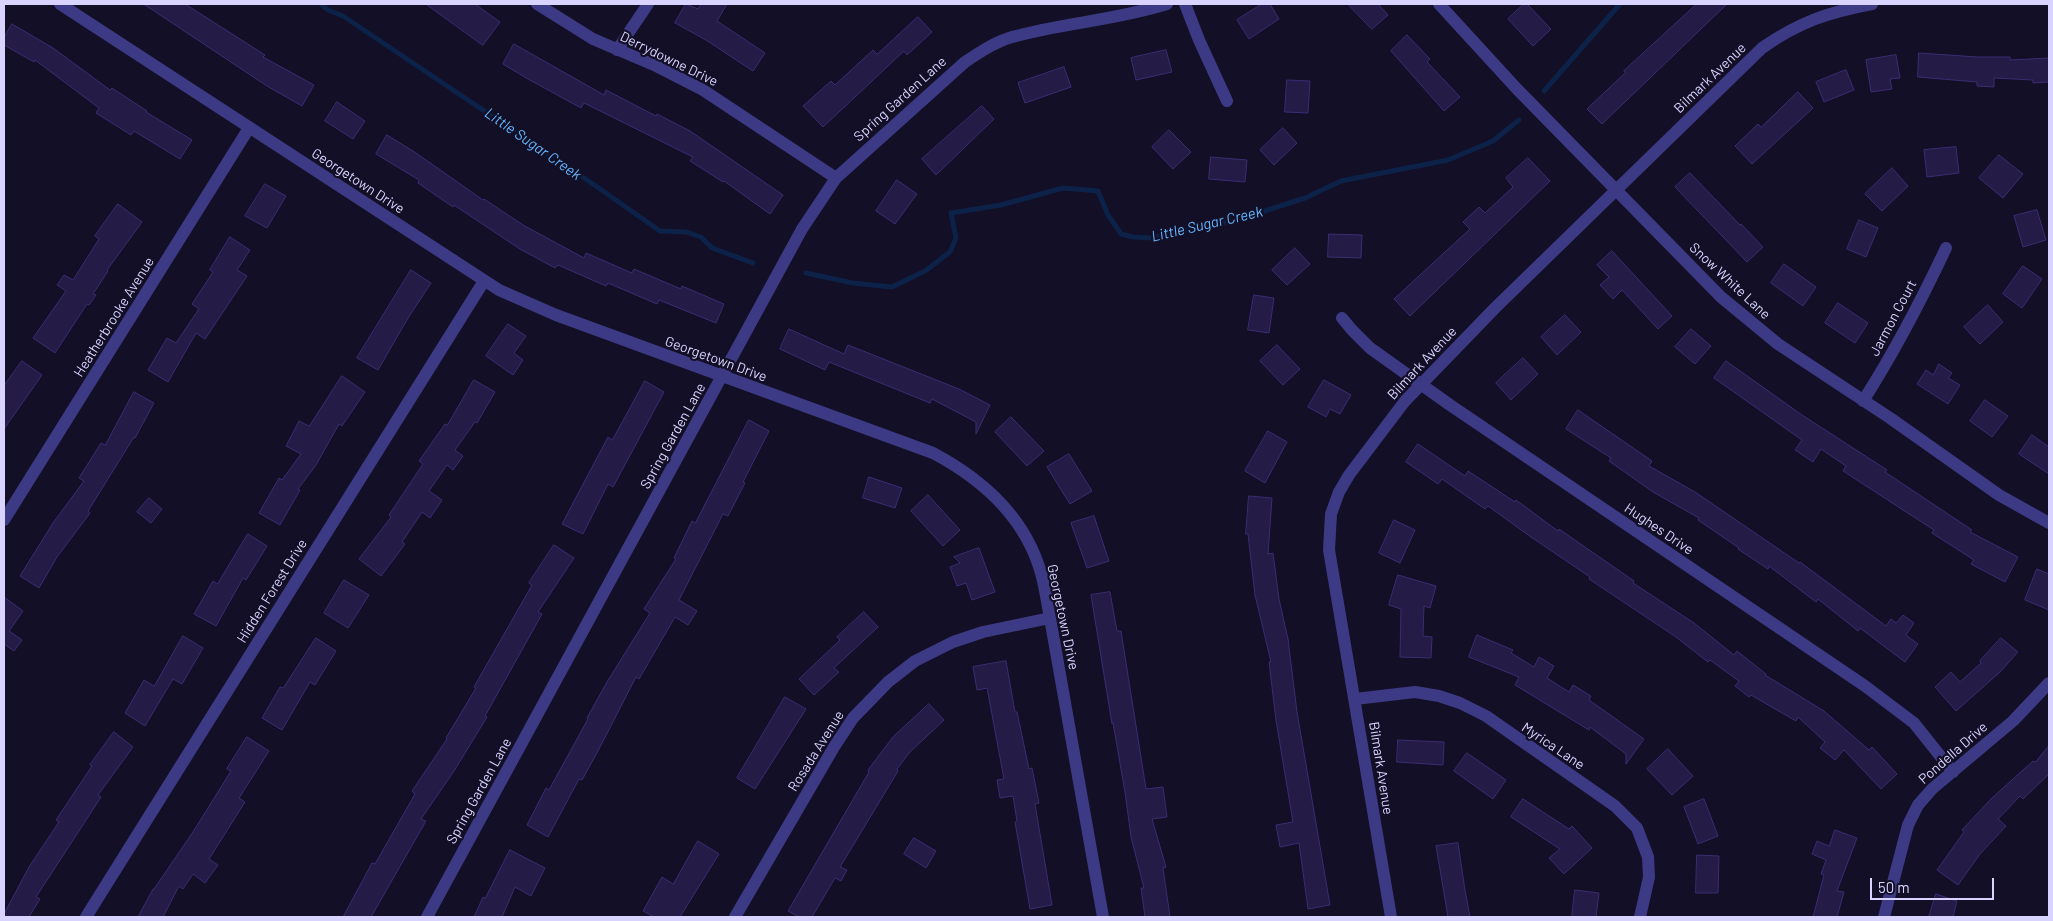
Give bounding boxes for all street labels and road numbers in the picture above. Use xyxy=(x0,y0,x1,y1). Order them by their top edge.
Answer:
street label: Derrydowne Drive xyxy=(617,28,721,90)
street label: Bilmark Avenue xyxy=(1670,39,1750,117)
street label: Spring Garden Lane xyxy=(850,53,950,145)
street label: Georgetown Drive xyxy=(308,145,408,217)
street label: Snow White Lane xyxy=(1686,239,1774,323)
street label: Heatherbrooke Avenue xyxy=(70,254,158,380)
street label: Jarmon Court xyxy=(1866,277,1920,359)
street label: Bilmark Avenue xyxy=(1384,323,1460,403)
street label: Georgetown Drive xyxy=(663,333,769,385)
street label: Spring Garden Lane xyxy=(637,380,709,492)
street label: Hughes Drive xyxy=(1621,500,1697,558)
street label: Hidden Forest Drive xyxy=(233,536,311,646)
street label: Georgetown Drive xyxy=(1044,563,1082,671)
street label: Rosada Avenue xyxy=(784,707,848,795)
street label: Myrica Lane xyxy=(1518,719,1588,773)
street label: Pondella Drive xyxy=(1915,719,1991,787)
street label: Bilmark Avenue xyxy=(1365,720,1397,816)
street label: Spring Garden Lane xyxy=(443,735,515,847)

